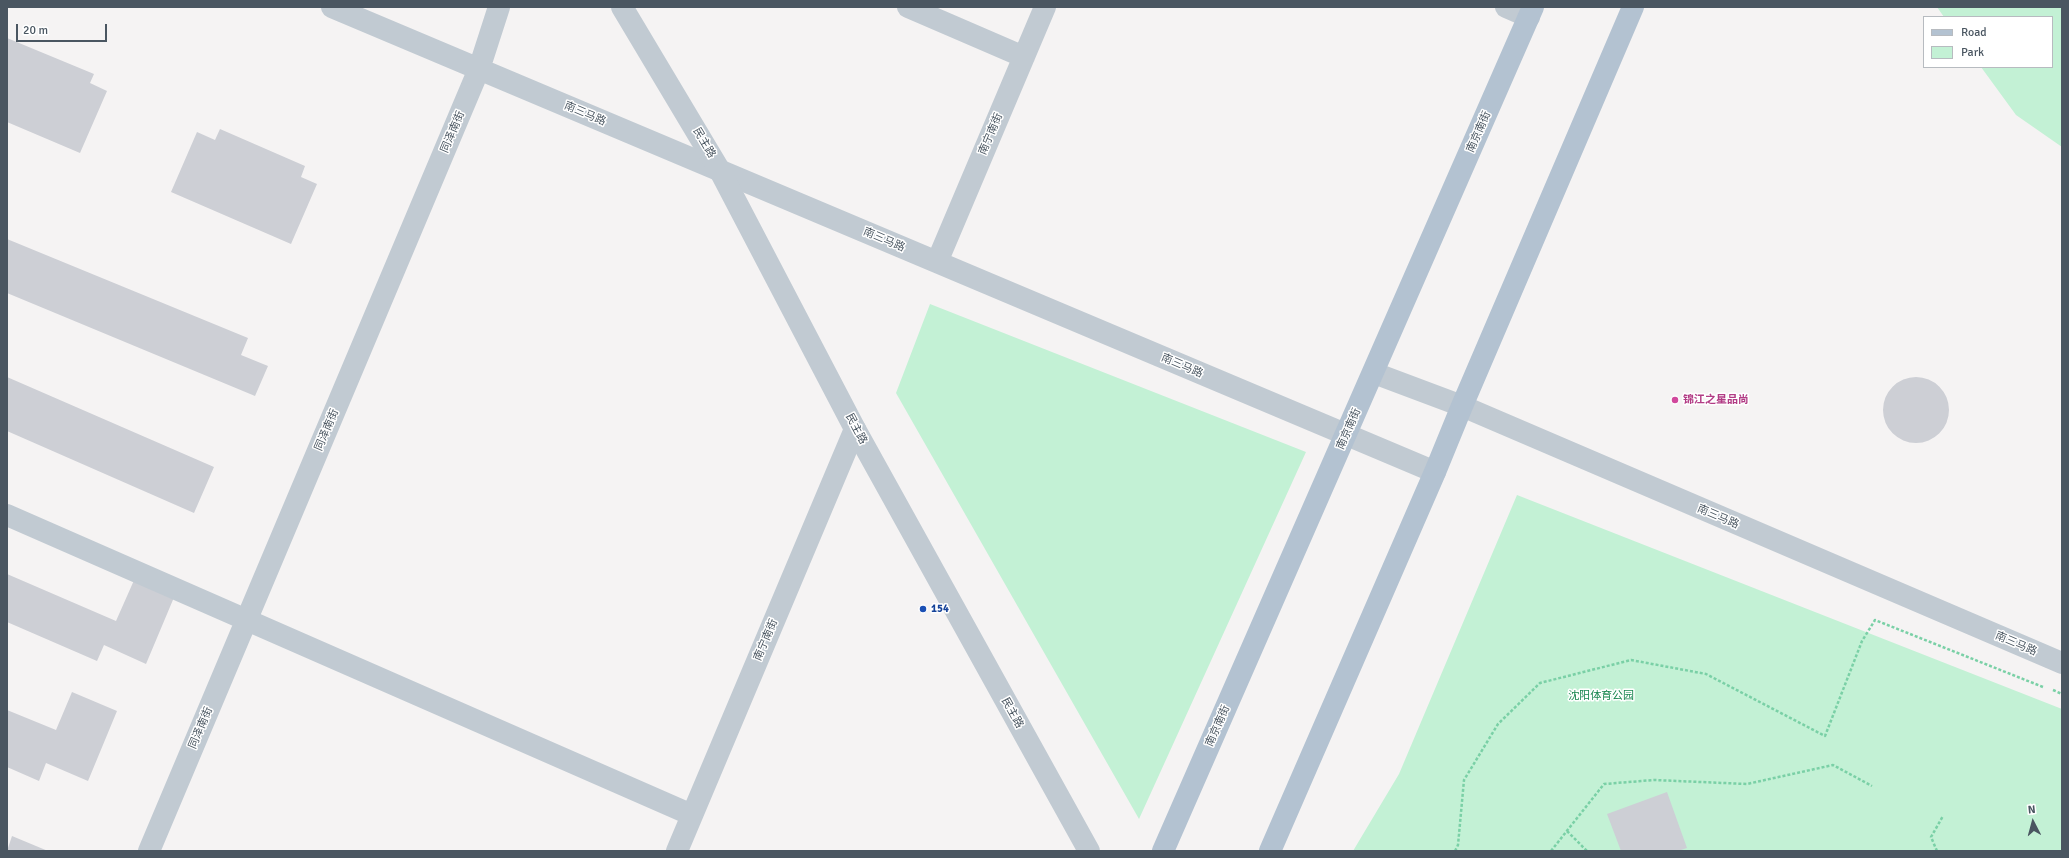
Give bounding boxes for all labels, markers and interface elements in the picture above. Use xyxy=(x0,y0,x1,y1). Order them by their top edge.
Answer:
scale bar xyxy=(18,16,109,42)
legend xyxy=(1923,16,2053,68)
text: 20 m xyxy=(23,23,48,38)
text: Road xyxy=(1961,25,1987,40)
text: Park xyxy=(1961,45,1984,60)
street label: 南三马路 xyxy=(562,99,608,129)
street label: 同泽南街 xyxy=(438,109,468,155)
street label: 南京南街 xyxy=(1464,109,1494,155)
street label: 南宁南街 xyxy=(976,111,1006,157)
street label: 民主路 xyxy=(690,125,718,161)
street label: 南三马路 xyxy=(861,225,907,255)
street label: 南三马路 xyxy=(1159,351,1205,381)
place label: 锦江之星品尚 xyxy=(1683,393,1749,407)
marker: 锦江之星品尚 xyxy=(1670,395,1680,405)
street label: 南京南街 xyxy=(1334,406,1364,452)
street label: 同泽南街 xyxy=(312,407,342,453)
street label: 民主路 xyxy=(842,411,870,447)
street label: 南三马路 xyxy=(1695,502,1741,532)
place label: 154 xyxy=(931,602,949,616)
marker: 154 xyxy=(918,604,928,614)
street label: 南宁南街 xyxy=(751,617,781,663)
street label: 南三马路 xyxy=(1993,629,2039,659)
park label: 沈阳体育公园 xyxy=(1568,689,1634,703)
street label: 民主路 xyxy=(998,695,1026,731)
street label: 南京南街 xyxy=(1203,703,1233,749)
street label: 同泽南街 xyxy=(186,705,216,751)
north arrow xyxy=(2013,802,2053,842)
text: N xyxy=(2027,803,2036,816)

